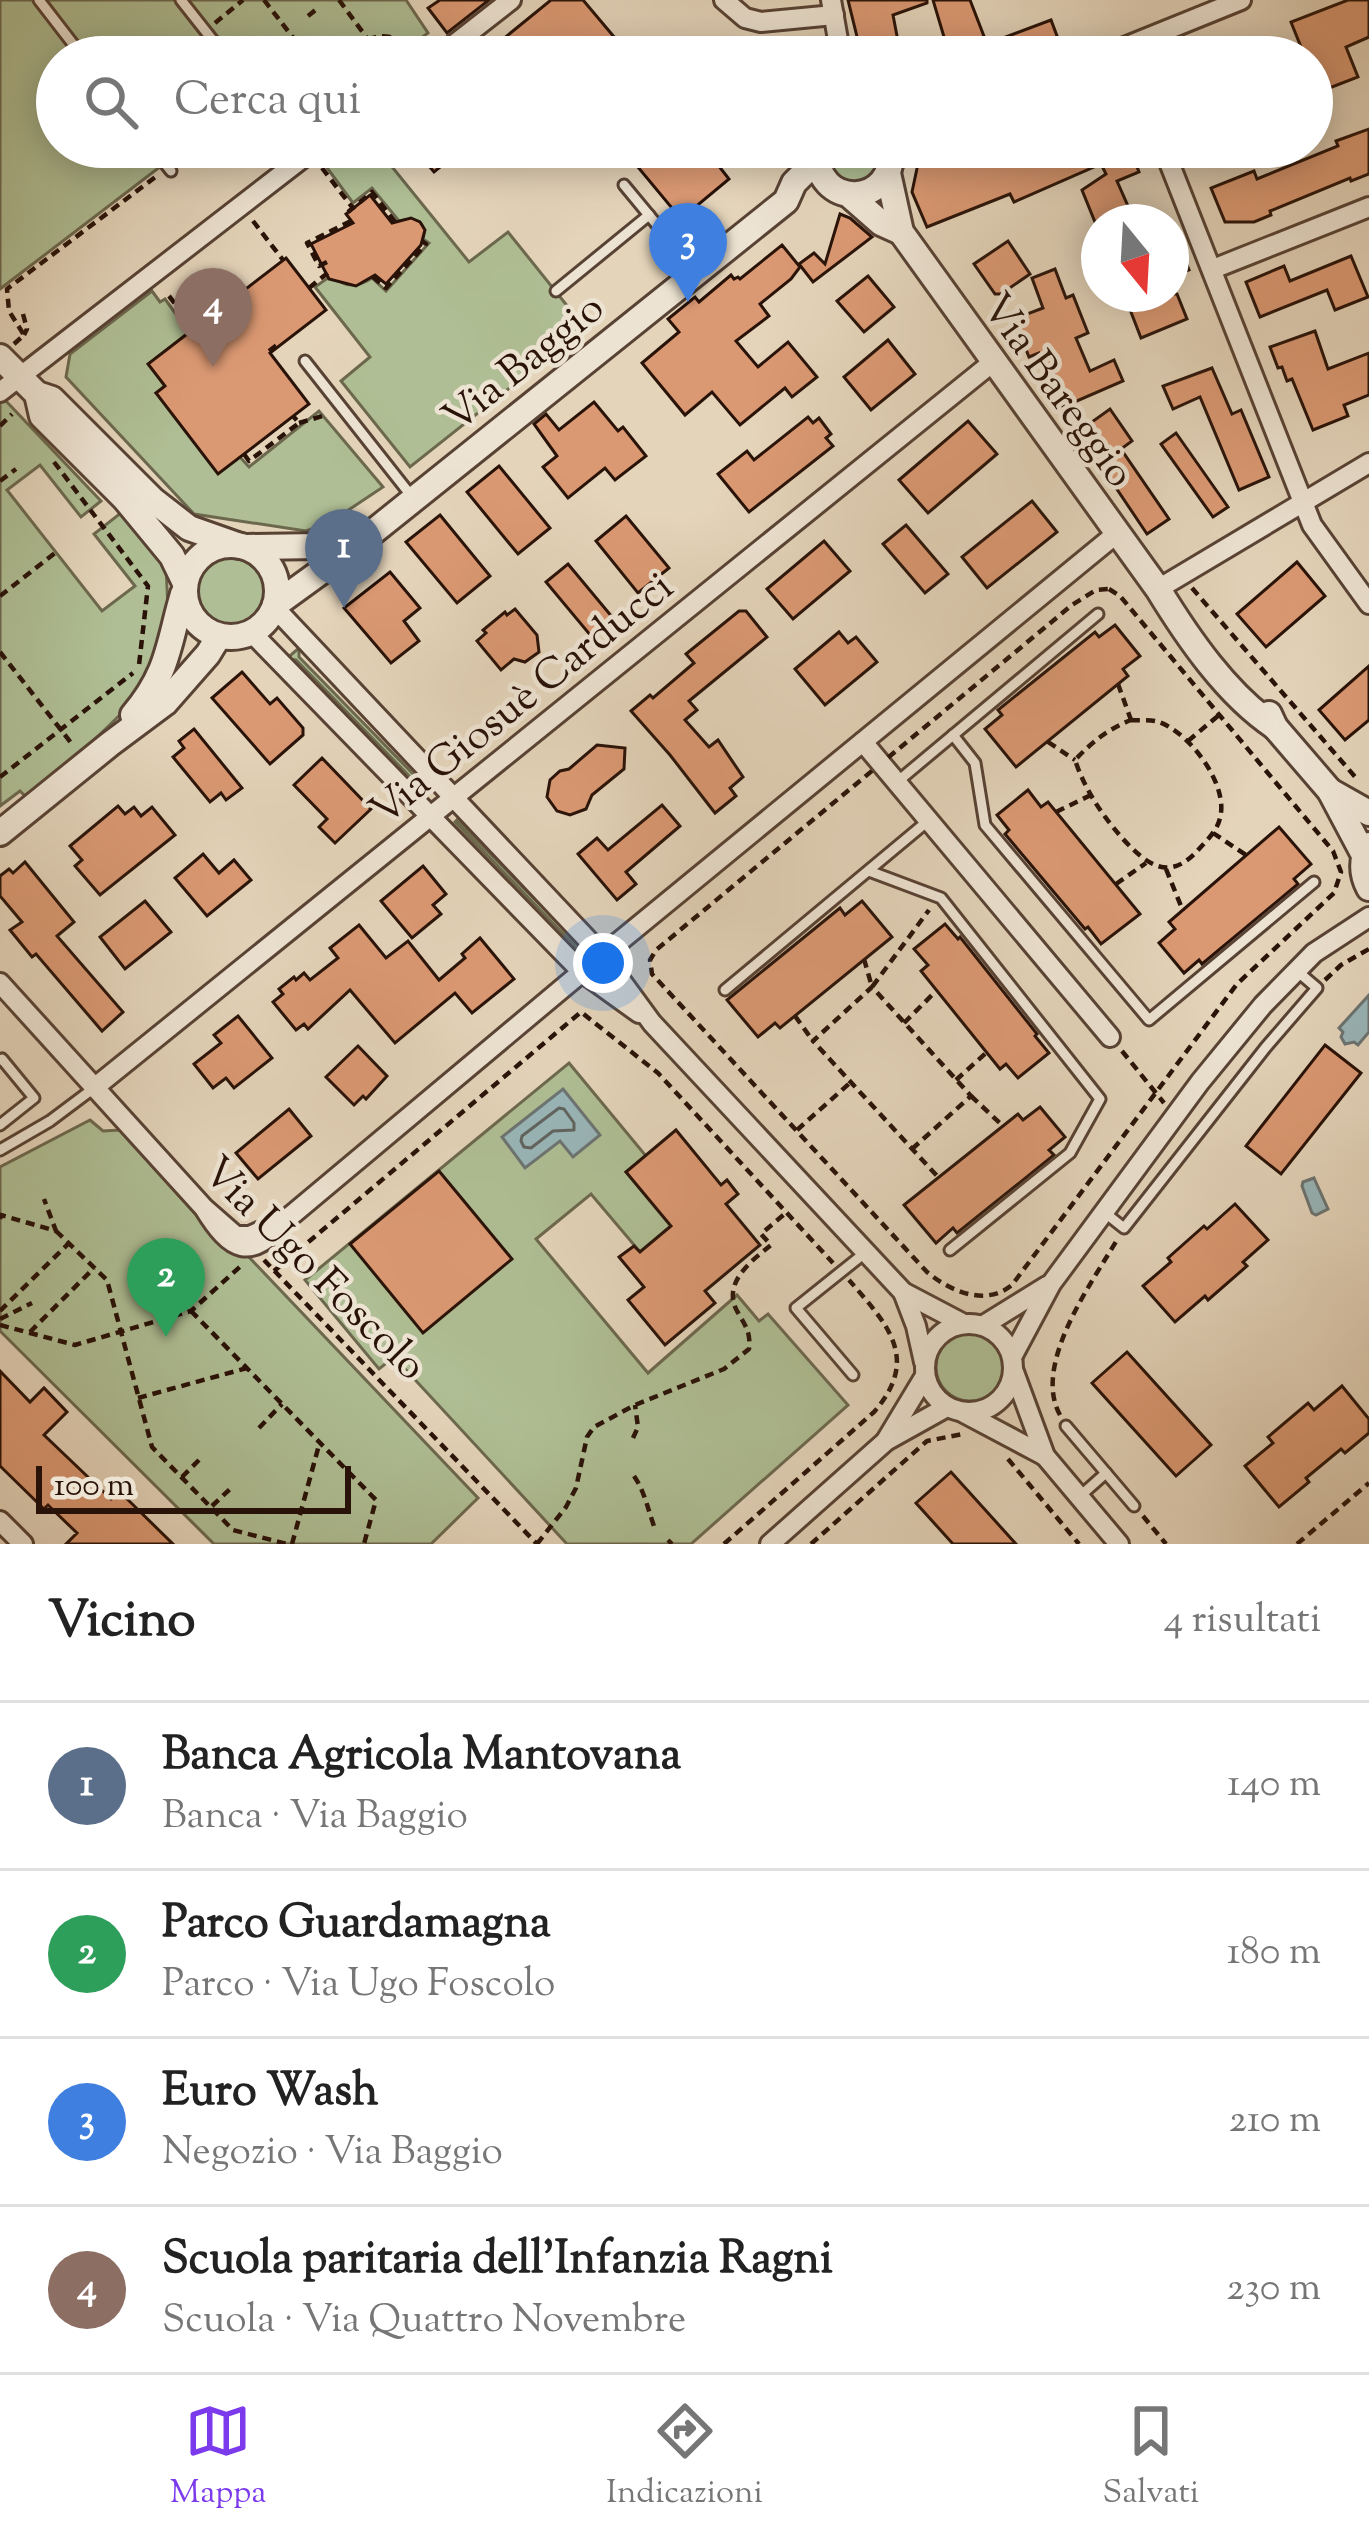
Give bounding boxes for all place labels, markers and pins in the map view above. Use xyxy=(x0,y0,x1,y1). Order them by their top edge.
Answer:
pin: 3 xyxy=(649,203,727,302)
pin: 4 xyxy=(174,268,252,367)
pin: 1 xyxy=(305,509,383,608)
pin: 2 xyxy=(127,1238,205,1337)

